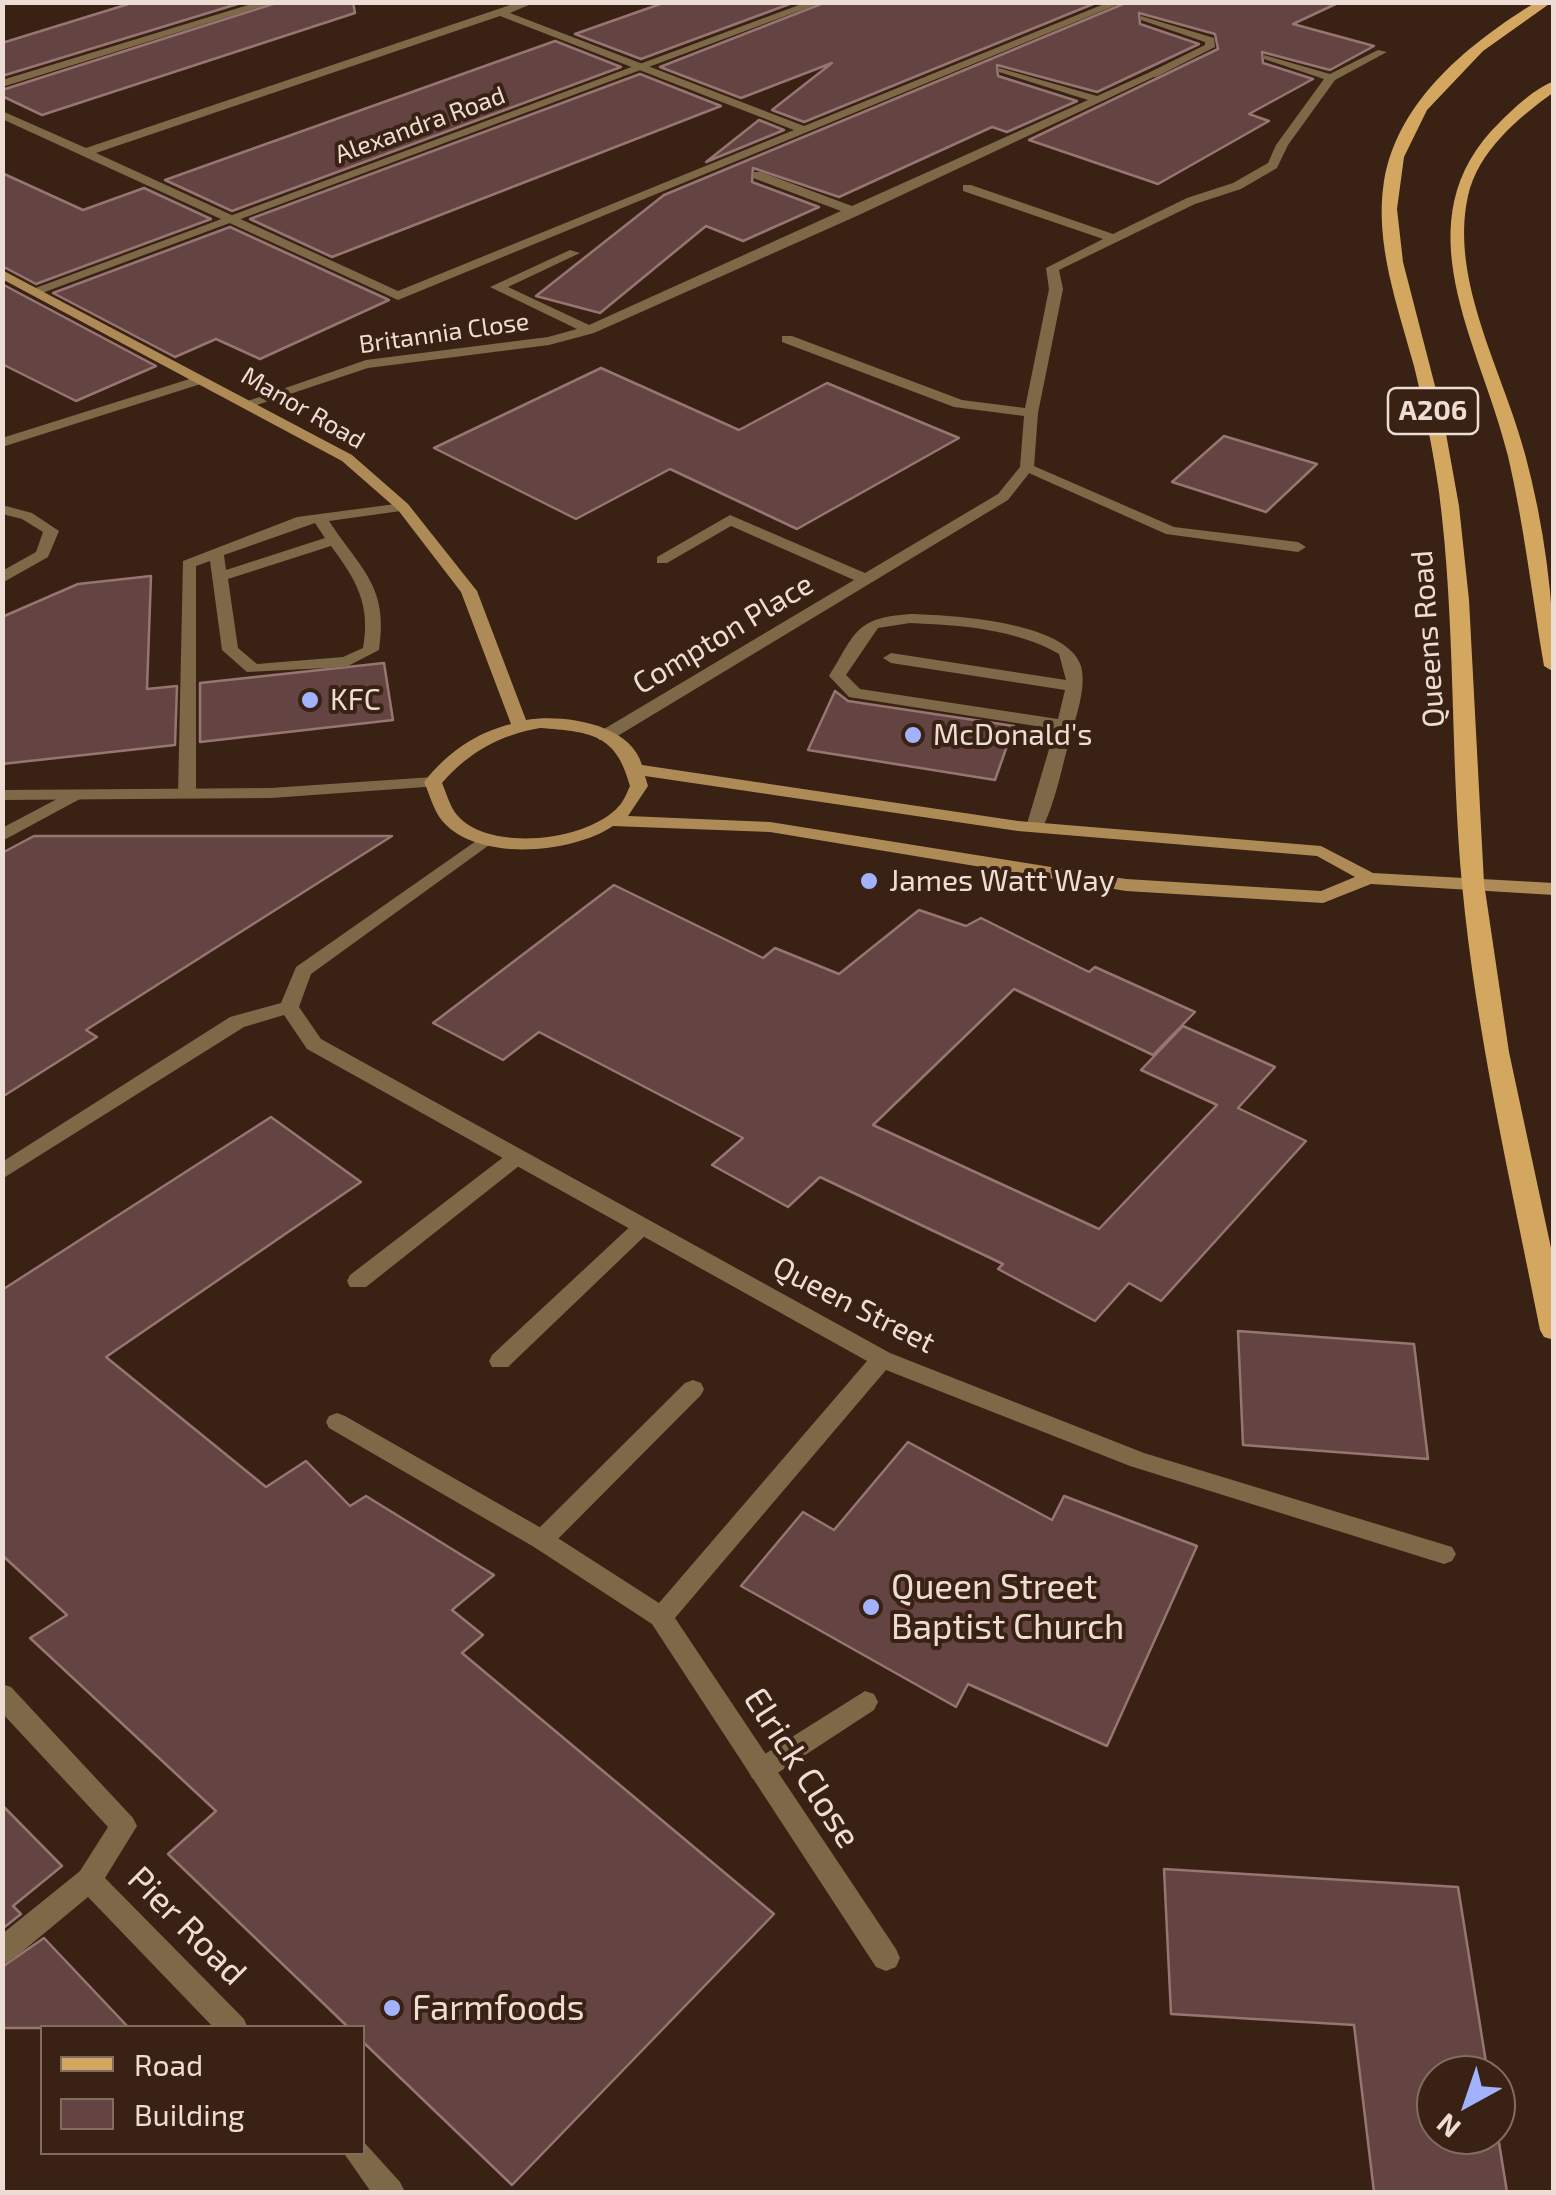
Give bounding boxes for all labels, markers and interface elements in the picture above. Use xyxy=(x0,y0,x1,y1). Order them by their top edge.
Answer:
street label: Alexandra Road xyxy=(331,80,509,170)
street label: Britannia Close xyxy=(357,306,531,360)
street label: Manor Road xyxy=(236,361,370,455)
road number: A206 xyxy=(1388,388,1478,434)
street label: Queens Road xyxy=(1404,549,1452,729)
street label: Compton Place xyxy=(626,566,820,702)
place label: KFC xyxy=(330,682,381,718)
marker: KFC xyxy=(299,689,321,711)
place label: McDonald's xyxy=(933,717,1092,753)
marker: McDonald's xyxy=(902,724,924,746)
place label: James Watt Way xyxy=(889,863,1115,899)
marker: James Watt Way xyxy=(858,870,880,892)
street label: Queen Street xyxy=(767,1249,941,1361)
place label: Queen Street Baptist Church xyxy=(891,1566,1124,1648)
marker: Queen Street Baptist Church xyxy=(860,1596,882,1618)
street label: Elrick Close xyxy=(735,1680,869,1856)
street label: Pier Road xyxy=(119,1858,255,1994)
place label: Farmfoods xyxy=(412,1987,585,2029)
marker: Farmfoods xyxy=(381,1997,403,2019)
legend xyxy=(40,2025,365,2155)
text: Road xyxy=(134,2046,203,2082)
north arrow xyxy=(1416,2055,1516,2155)
text: Building xyxy=(134,2096,245,2132)
text: N xyxy=(1429,2107,1467,2146)

